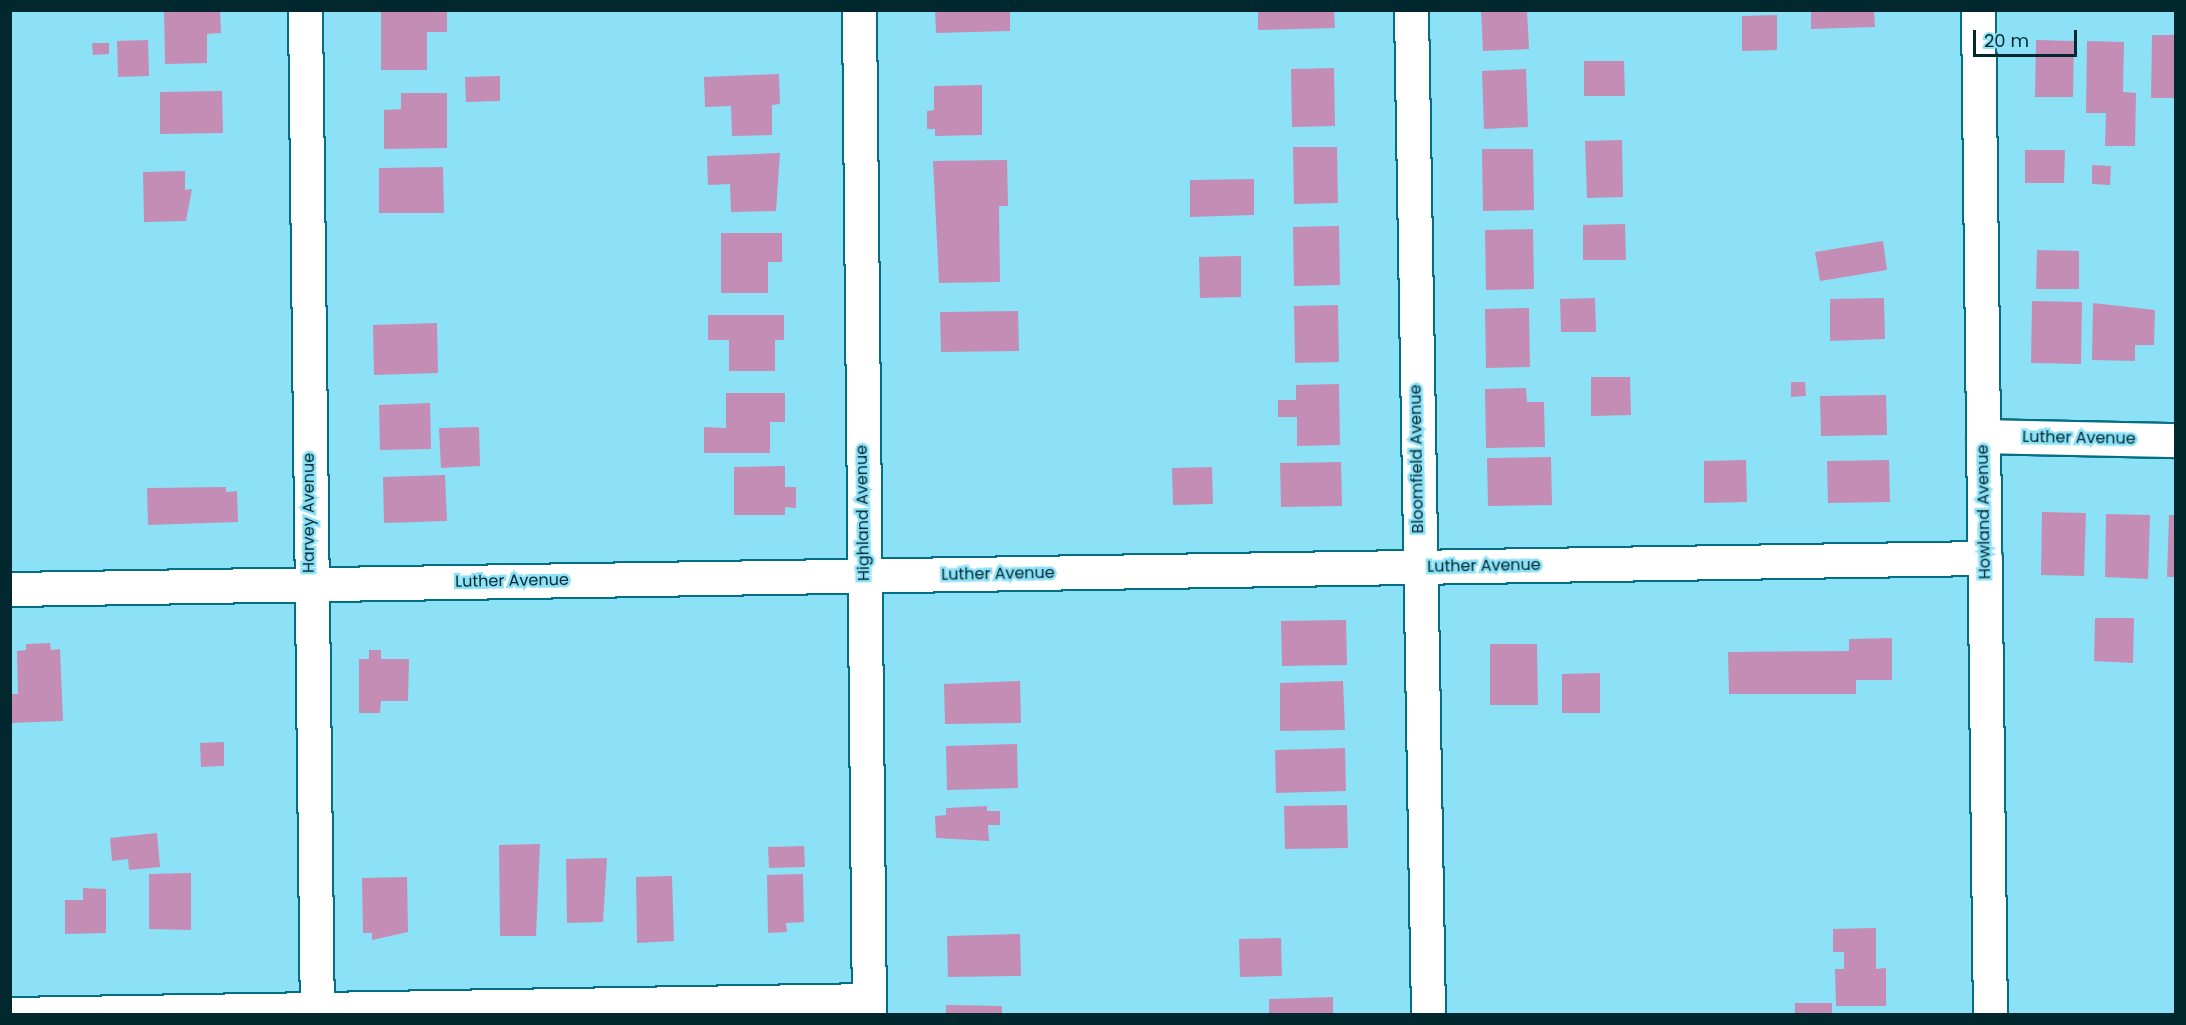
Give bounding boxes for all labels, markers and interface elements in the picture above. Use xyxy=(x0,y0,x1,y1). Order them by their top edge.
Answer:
scale bar xyxy=(1976,18,2080,56)
text: 20 m xyxy=(1984,28,2029,53)
street label: Bloomfield Avenue xyxy=(1406,384,1428,534)
street label: Luther Avenue xyxy=(2022,427,2136,449)
street label: Highland Avenue xyxy=(852,445,874,581)
street label: Howland Avenue xyxy=(1973,445,1995,579)
street label: Harvey Avenue xyxy=(299,453,319,573)
street label: Luther Avenue xyxy=(1427,555,1541,577)
street label: Luther Avenue xyxy=(941,563,1055,585)
street label: Luther Avenue xyxy=(455,570,569,592)

